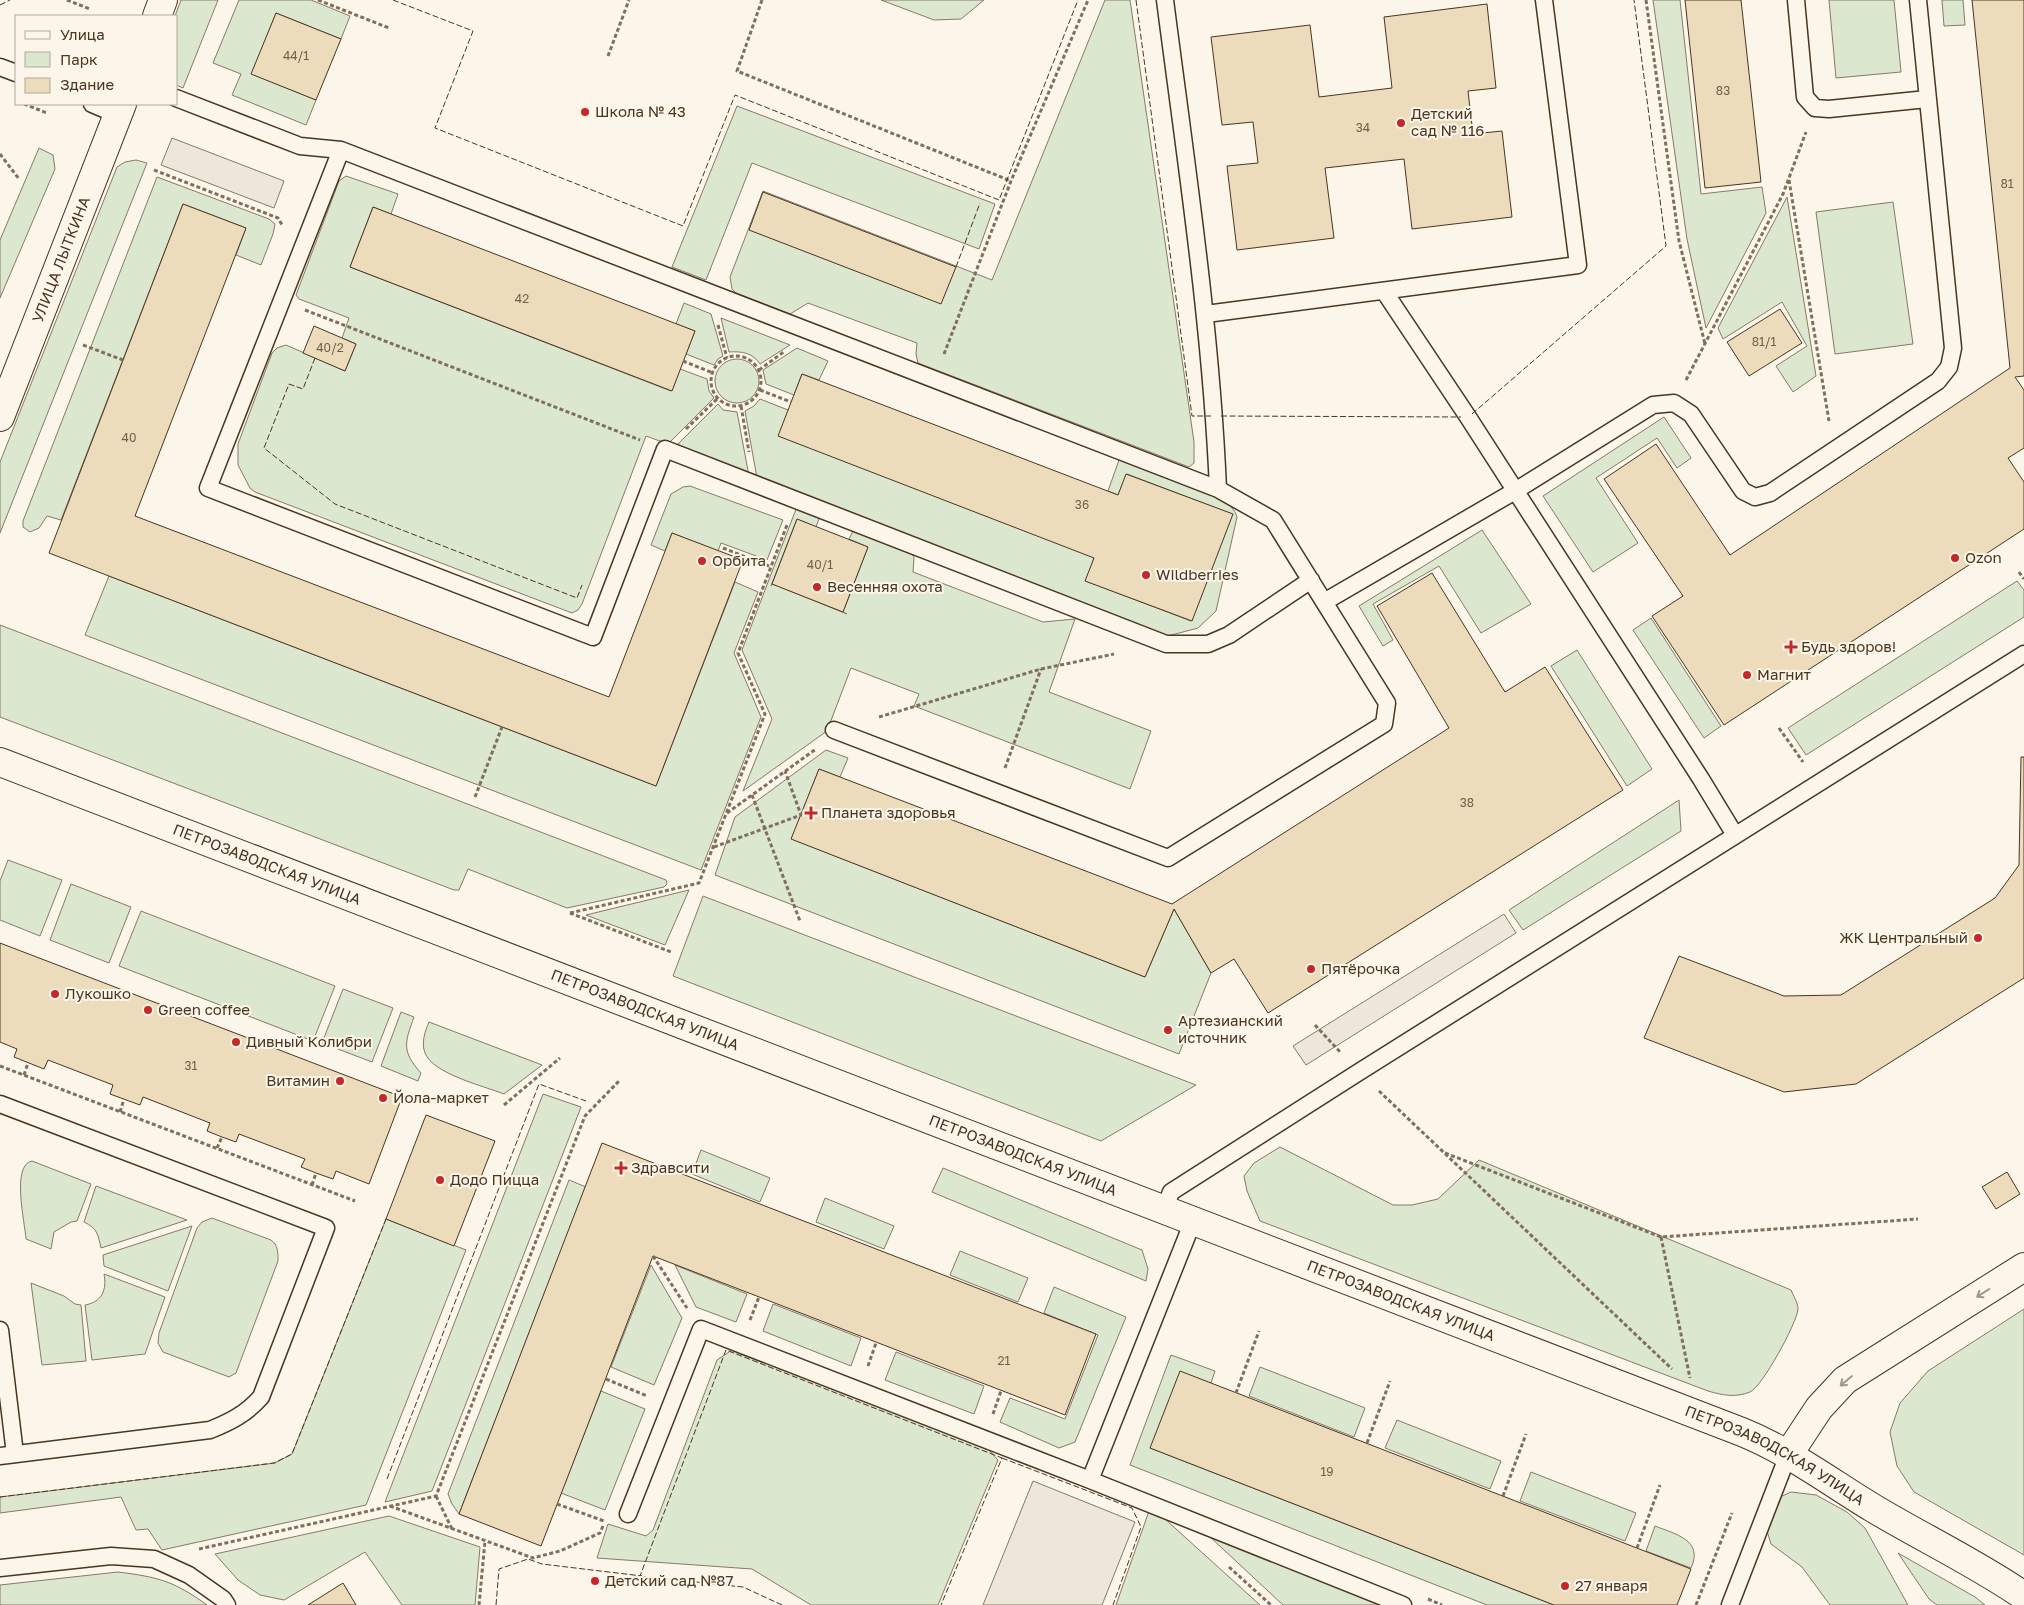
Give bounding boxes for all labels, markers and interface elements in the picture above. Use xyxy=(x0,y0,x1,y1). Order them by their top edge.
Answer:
legend xyxy=(15,15,178,105)
text: Улица xyxy=(60,25,105,43)
house number: 44/1 xyxy=(283,48,309,63)
text: Парк xyxy=(60,50,98,68)
text: Здание xyxy=(60,75,114,93)
house number: 83 xyxy=(1716,83,1730,98)
place label: Школа № 43 xyxy=(595,102,686,120)
place label: Детский сад № 116 xyxy=(1411,104,1484,139)
marker: Школа № 43 xyxy=(579,106,591,118)
marker: Детский сад № 116 xyxy=(1395,117,1407,129)
house number: 34 xyxy=(1356,120,1370,135)
house number: 81 xyxy=(2000,176,2014,191)
street label: УЛИЦА ЛЫТКИНА xyxy=(28,194,93,325)
house number: 42 xyxy=(515,291,529,306)
house number: 81/1 xyxy=(1752,334,1777,349)
house number: 40/2 xyxy=(316,340,344,355)
house number: 40 xyxy=(122,430,136,445)
house number: 36 xyxy=(1075,497,1089,512)
place label: Ozon xyxy=(1965,548,2002,566)
place label: Орбита xyxy=(712,551,766,569)
marker: Ozon xyxy=(1949,552,1961,564)
marker: Орбита xyxy=(696,555,708,567)
house number: 40/1 xyxy=(807,557,833,572)
place label: Wildberries xyxy=(1156,565,1239,583)
marker: Wildberries xyxy=(1140,569,1152,581)
place label: Весенняя охота xyxy=(827,577,943,595)
marker: Весенняя охота xyxy=(811,581,823,593)
place label: Будь здоров! xyxy=(1801,637,1896,655)
marker: Будь здоров! xyxy=(1785,641,1797,653)
place label: Магнит xyxy=(1757,665,1812,683)
marker: Магнит xyxy=(1741,669,1753,681)
house number: 38 xyxy=(1460,795,1474,810)
place label: Планета здоровья xyxy=(821,803,956,821)
marker: Планета здоровья xyxy=(805,807,817,819)
street label: ПЕТРОЗАВОДСКАЯ УЛИЦА xyxy=(171,819,364,908)
place label: ЖК Центральный xyxy=(1839,928,1968,946)
marker: ЖК Центральный xyxy=(1972,932,1984,944)
place label: Пятёрочка xyxy=(1321,959,1400,977)
marker: Пятёрочка xyxy=(1305,963,1317,975)
street label: ПЕТРОЗАВОДСКАЯ УЛИЦА xyxy=(549,965,742,1053)
place label: Лукошко xyxy=(65,984,131,1002)
marker: Лукошко xyxy=(49,988,61,1000)
place label: Green coffee xyxy=(158,1000,250,1018)
marker: Green coffee xyxy=(142,1004,154,1016)
place label: Артезианский источник xyxy=(1178,1011,1283,1046)
marker: Артезианский источник xyxy=(1162,1024,1174,1036)
place label: Дивный Колибри xyxy=(246,1032,372,1050)
marker: Дивный Колибри xyxy=(230,1036,242,1048)
house number: 31 xyxy=(185,1058,198,1073)
place label: Витамин xyxy=(266,1071,330,1089)
marker: Витамин xyxy=(334,1075,346,1087)
place label: Йола-маркет xyxy=(393,1088,490,1106)
marker: Йола-маркет xyxy=(377,1092,389,1104)
street label: ПЕТРОЗАВОДСКАЯ УЛИЦА xyxy=(927,1110,1120,1199)
place label: Здравсити xyxy=(631,1158,710,1176)
marker: Здравсити xyxy=(615,1162,627,1174)
place label: Додо Пицца xyxy=(450,1170,539,1188)
marker: Додо Пицца xyxy=(434,1174,446,1186)
street label: ПЕТРОЗАВОДСКАЯ УЛИЦА xyxy=(1305,1256,1498,1344)
one-way arrow xyxy=(1976,1288,1990,1298)
house number: 21 xyxy=(998,1353,1011,1368)
one-way arrow xyxy=(1840,1375,1853,1386)
street label: ПЕТРОЗАВОДСКАЯ УЛИЦА xyxy=(1683,1401,1868,1508)
house number: 19 xyxy=(1320,1464,1334,1479)
place label: Детский сад №87 xyxy=(605,1571,733,1589)
marker: Детский сад №87 xyxy=(589,1575,601,1587)
place label: 27 января xyxy=(1575,1576,1648,1594)
marker: 27 января xyxy=(1559,1580,1571,1592)

